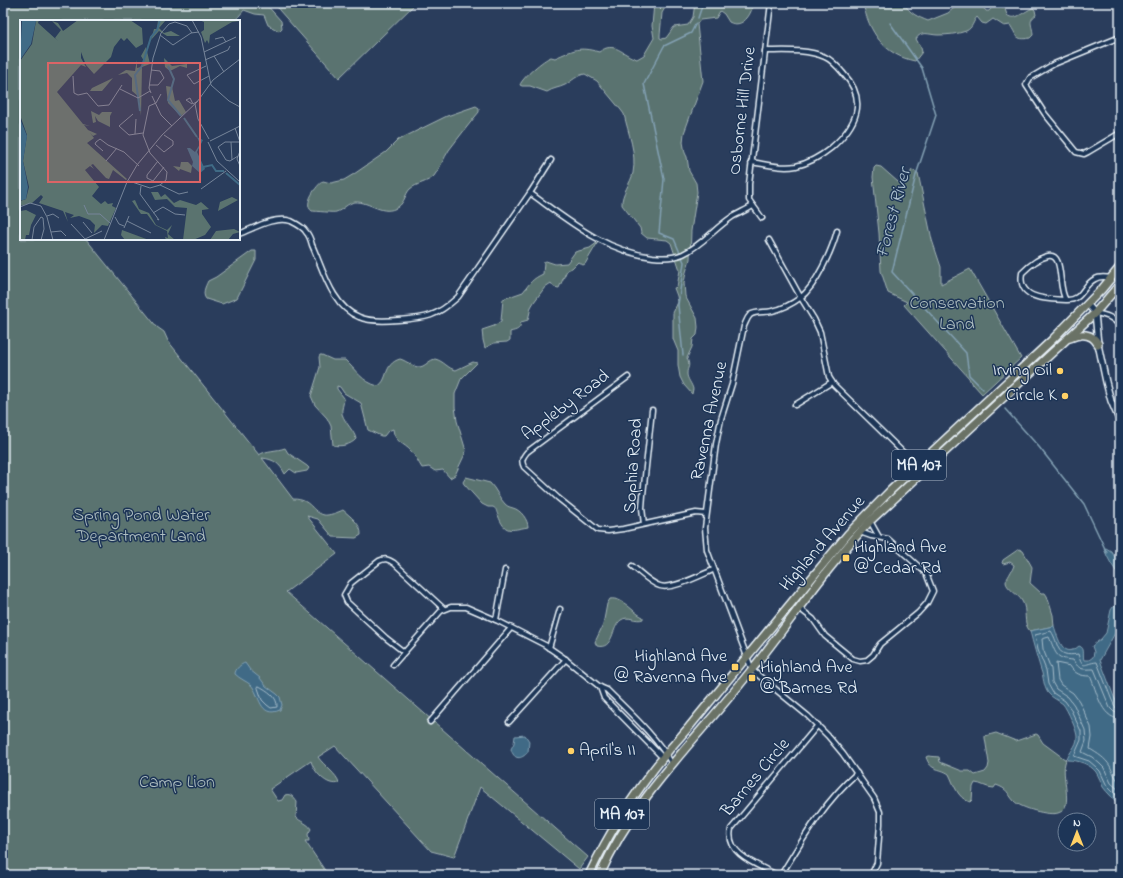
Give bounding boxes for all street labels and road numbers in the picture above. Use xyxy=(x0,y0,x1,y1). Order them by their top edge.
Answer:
street label: Osborne Hill Drive xyxy=(722,45,764,176)
street label: Ravenna Avenue xyxy=(685,358,735,483)
street label: Appleby Road xyxy=(516,364,616,448)
street label: Sophia Road xyxy=(618,418,650,514)
road number: MA 107 xyxy=(892,450,946,480)
street label: Highland Avenue xyxy=(774,490,873,598)
street label: Barnes Circle xyxy=(715,732,797,824)
road number: MA 107 xyxy=(595,799,649,829)

